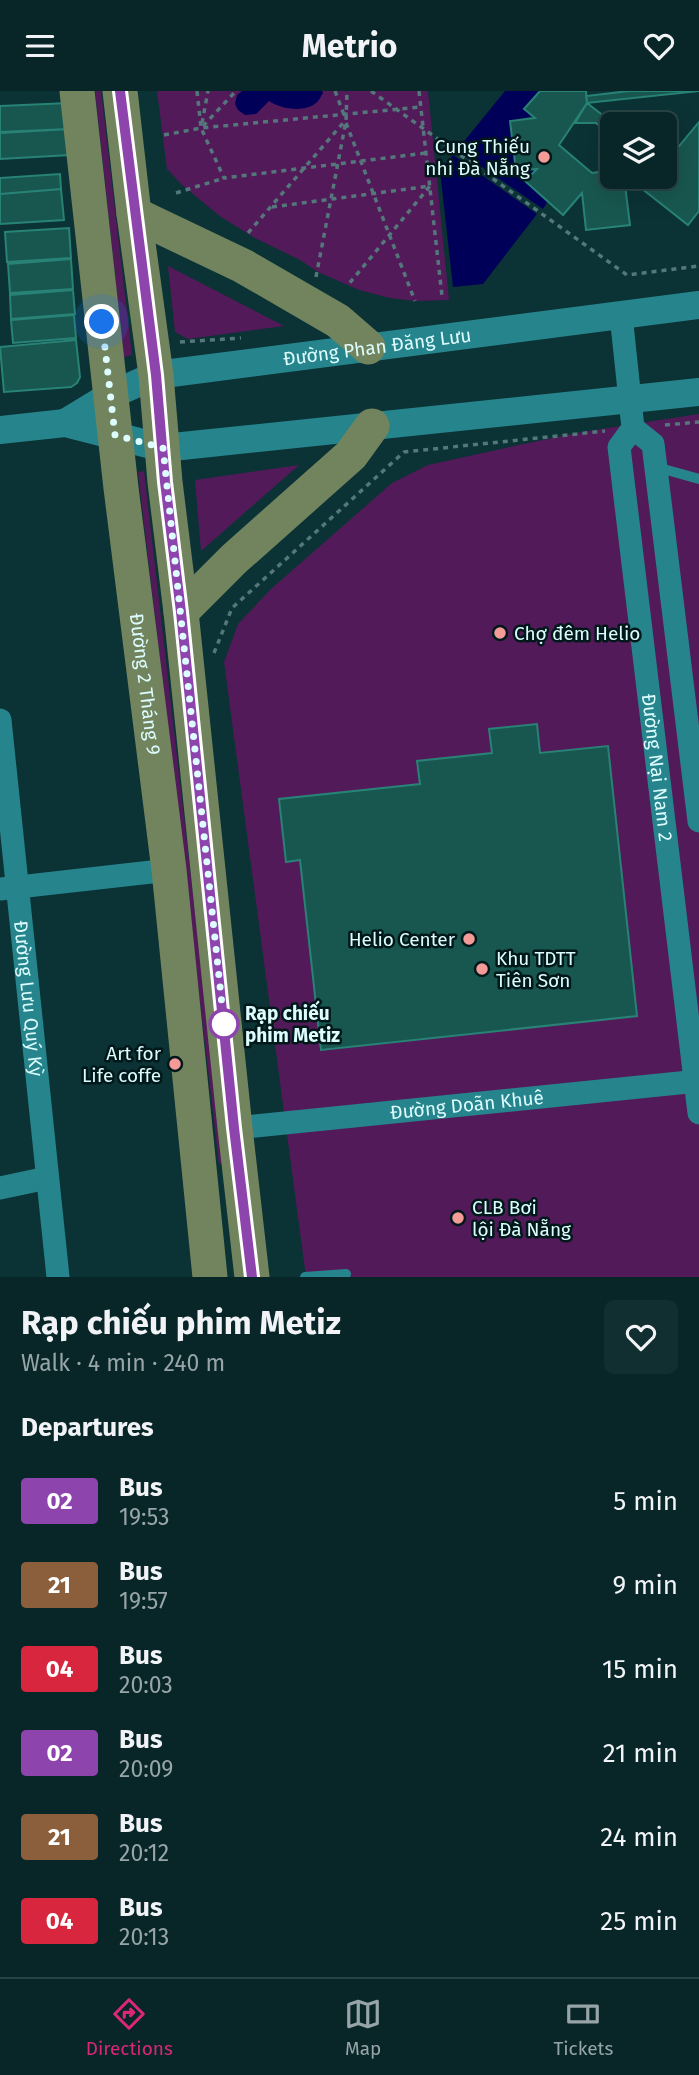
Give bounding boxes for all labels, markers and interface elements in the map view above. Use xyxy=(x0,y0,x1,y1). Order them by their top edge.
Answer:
icon: menu xyxy=(21,27,59,65)
text: Metrio xyxy=(302,27,397,65)
icon: heart xyxy=(640,27,678,65)
map controls xyxy=(600,112,677,189)
button: layers xyxy=(600,112,677,189)
place label: Cung Thiếu nhi Đà Nẵng xyxy=(425,135,530,180)
marker: Cung Thiếu nhi Đà Nẵng xyxy=(536,149,552,165)
your location xyxy=(84,304,119,339)
street label: Đường Phan Đăng Lưu xyxy=(282,323,473,371)
street label: Đường 2 Tháng 9 xyxy=(125,612,165,756)
place label: Chợ đêm Helio xyxy=(514,622,640,645)
marker: Chợ đêm Helio xyxy=(492,625,508,641)
street label: Đường Nại Nam 2 xyxy=(637,692,677,843)
street label: Đường Lưu Quý Kỳ xyxy=(9,919,48,1078)
place label: Helio Center xyxy=(349,928,456,951)
marker: Helio Center xyxy=(461,931,477,947)
place label: Khu TDTT Tiên Sơn xyxy=(496,947,576,992)
marker: Khu TDTT Tiên Sơn xyxy=(474,961,490,977)
place label: Rạp chiếu phim Metiz xyxy=(245,1000,340,1047)
marker: Rạp chiếu phim Metiz xyxy=(209,1009,239,1039)
place label: Art for Life coffe xyxy=(82,1042,162,1087)
marker: Art for Life coffe xyxy=(167,1056,183,1072)
street label: Đường Doãn Khuê xyxy=(389,1086,545,1124)
place label: CLB Bơi lội Đà Nẵng xyxy=(472,1196,571,1241)
marker: CLB Bơi lội Đà Nẵng xyxy=(450,1210,466,1226)
button: heart xyxy=(604,1300,678,1374)
text: Rạp chiếu phim Metiz xyxy=(21,1303,341,1343)
text: Walk · 4 min · 240 m xyxy=(21,1349,225,1377)
text: Departures xyxy=(21,1412,154,1443)
text: Bus xyxy=(119,1472,162,1503)
text: 5 min xyxy=(613,1486,678,1517)
text: 02 xyxy=(46,1487,73,1515)
text: 19:53 xyxy=(119,1503,170,1531)
text: Bus xyxy=(119,1556,162,1587)
text: 9 min xyxy=(613,1570,678,1601)
text: 21 xyxy=(48,1571,71,1599)
text: 19:57 xyxy=(119,1587,168,1615)
text: Bus xyxy=(119,1640,162,1671)
text: 15 min xyxy=(602,1654,678,1685)
text: 04 xyxy=(46,1655,73,1683)
text: 20:03 xyxy=(119,1671,173,1699)
text: Bus xyxy=(119,1724,162,1755)
text: 21 min xyxy=(603,1738,678,1769)
text: 02 xyxy=(46,1739,73,1767)
text: 20:09 xyxy=(119,1755,173,1783)
text: Bus xyxy=(119,1808,162,1839)
text: 24 min xyxy=(600,1822,678,1853)
text: 21 xyxy=(48,1823,71,1851)
text: 20:12 xyxy=(119,1839,169,1867)
text: Bus xyxy=(119,1892,162,1923)
text: 25 min xyxy=(600,1906,678,1937)
text: 04 xyxy=(46,1907,73,1935)
text: 20:13 xyxy=(119,1923,169,1951)
tab: Directions xyxy=(86,1995,173,2060)
tab: Map xyxy=(344,1995,382,2060)
tab: Tickets xyxy=(553,1995,613,2060)

